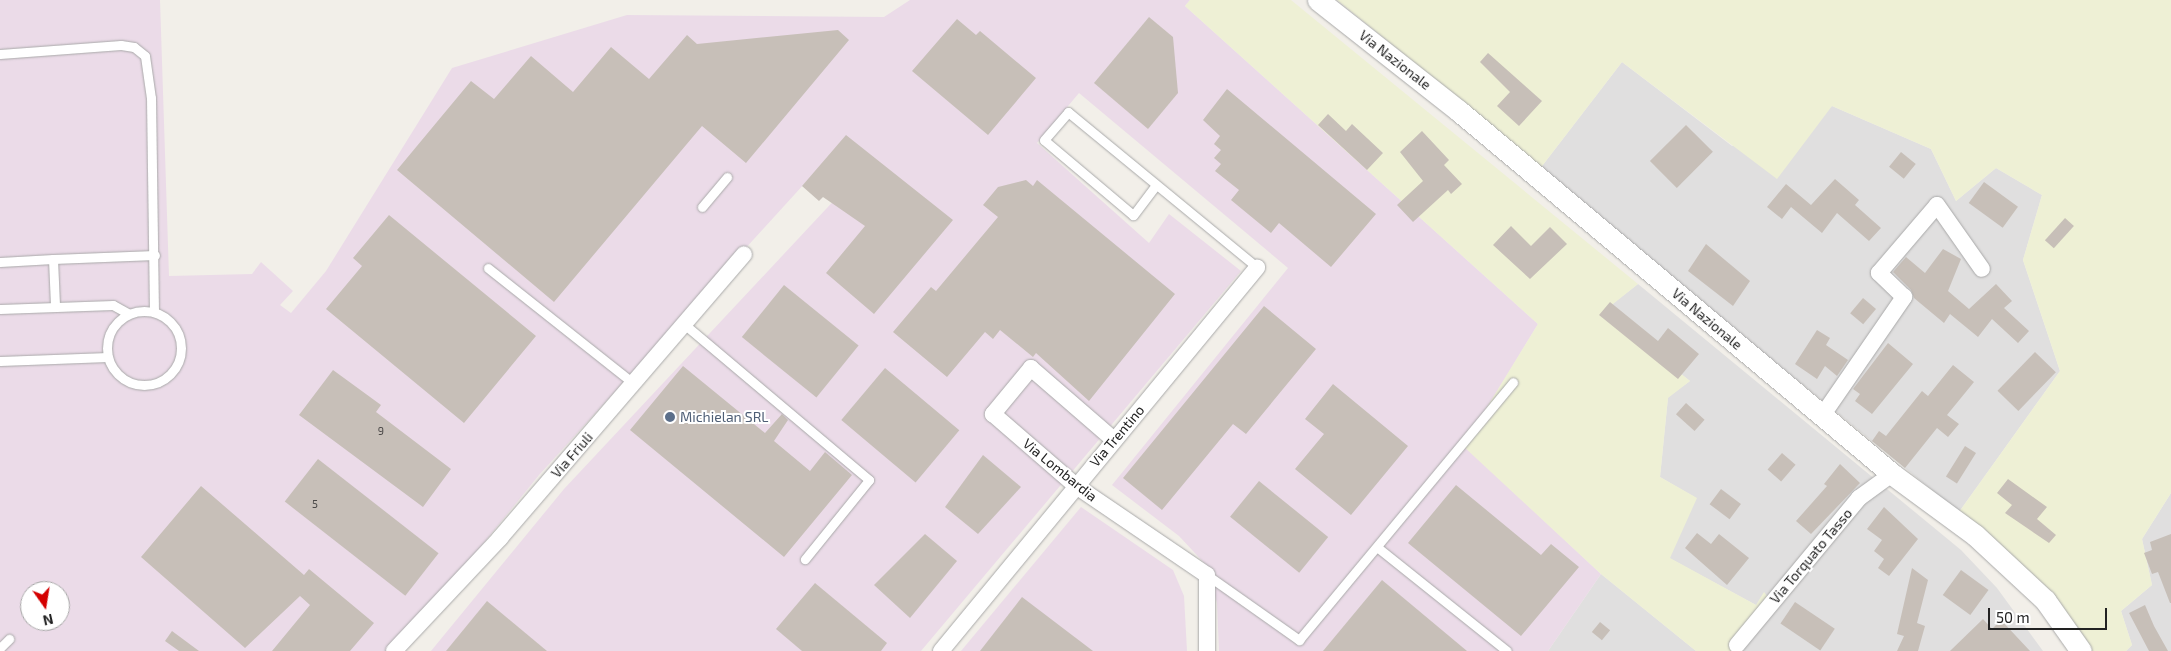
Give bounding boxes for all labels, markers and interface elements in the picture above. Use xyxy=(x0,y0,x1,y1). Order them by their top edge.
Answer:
street label: Via Nazionale xyxy=(1356,27,1434,93)
street label: Via Nazionale xyxy=(1668,285,1746,353)
street label: Via Trentino xyxy=(1086,402,1148,470)
place label: Michielan SRL xyxy=(680,409,769,425)
marker: Michielan SRL xyxy=(664,411,676,423)
house number: 9 xyxy=(378,424,384,438)
street label: Via Friuli xyxy=(548,429,596,481)
street label: Via Lombardia xyxy=(1020,435,1100,505)
house number: 5 xyxy=(312,497,318,511)
street label: Via Torquato Tasso xyxy=(1766,505,1856,607)
north arrow xyxy=(20,581,70,631)
scale bar xyxy=(1991,598,2110,630)
text: 50 m xyxy=(1996,608,2030,626)
text: N xyxy=(41,611,55,630)

